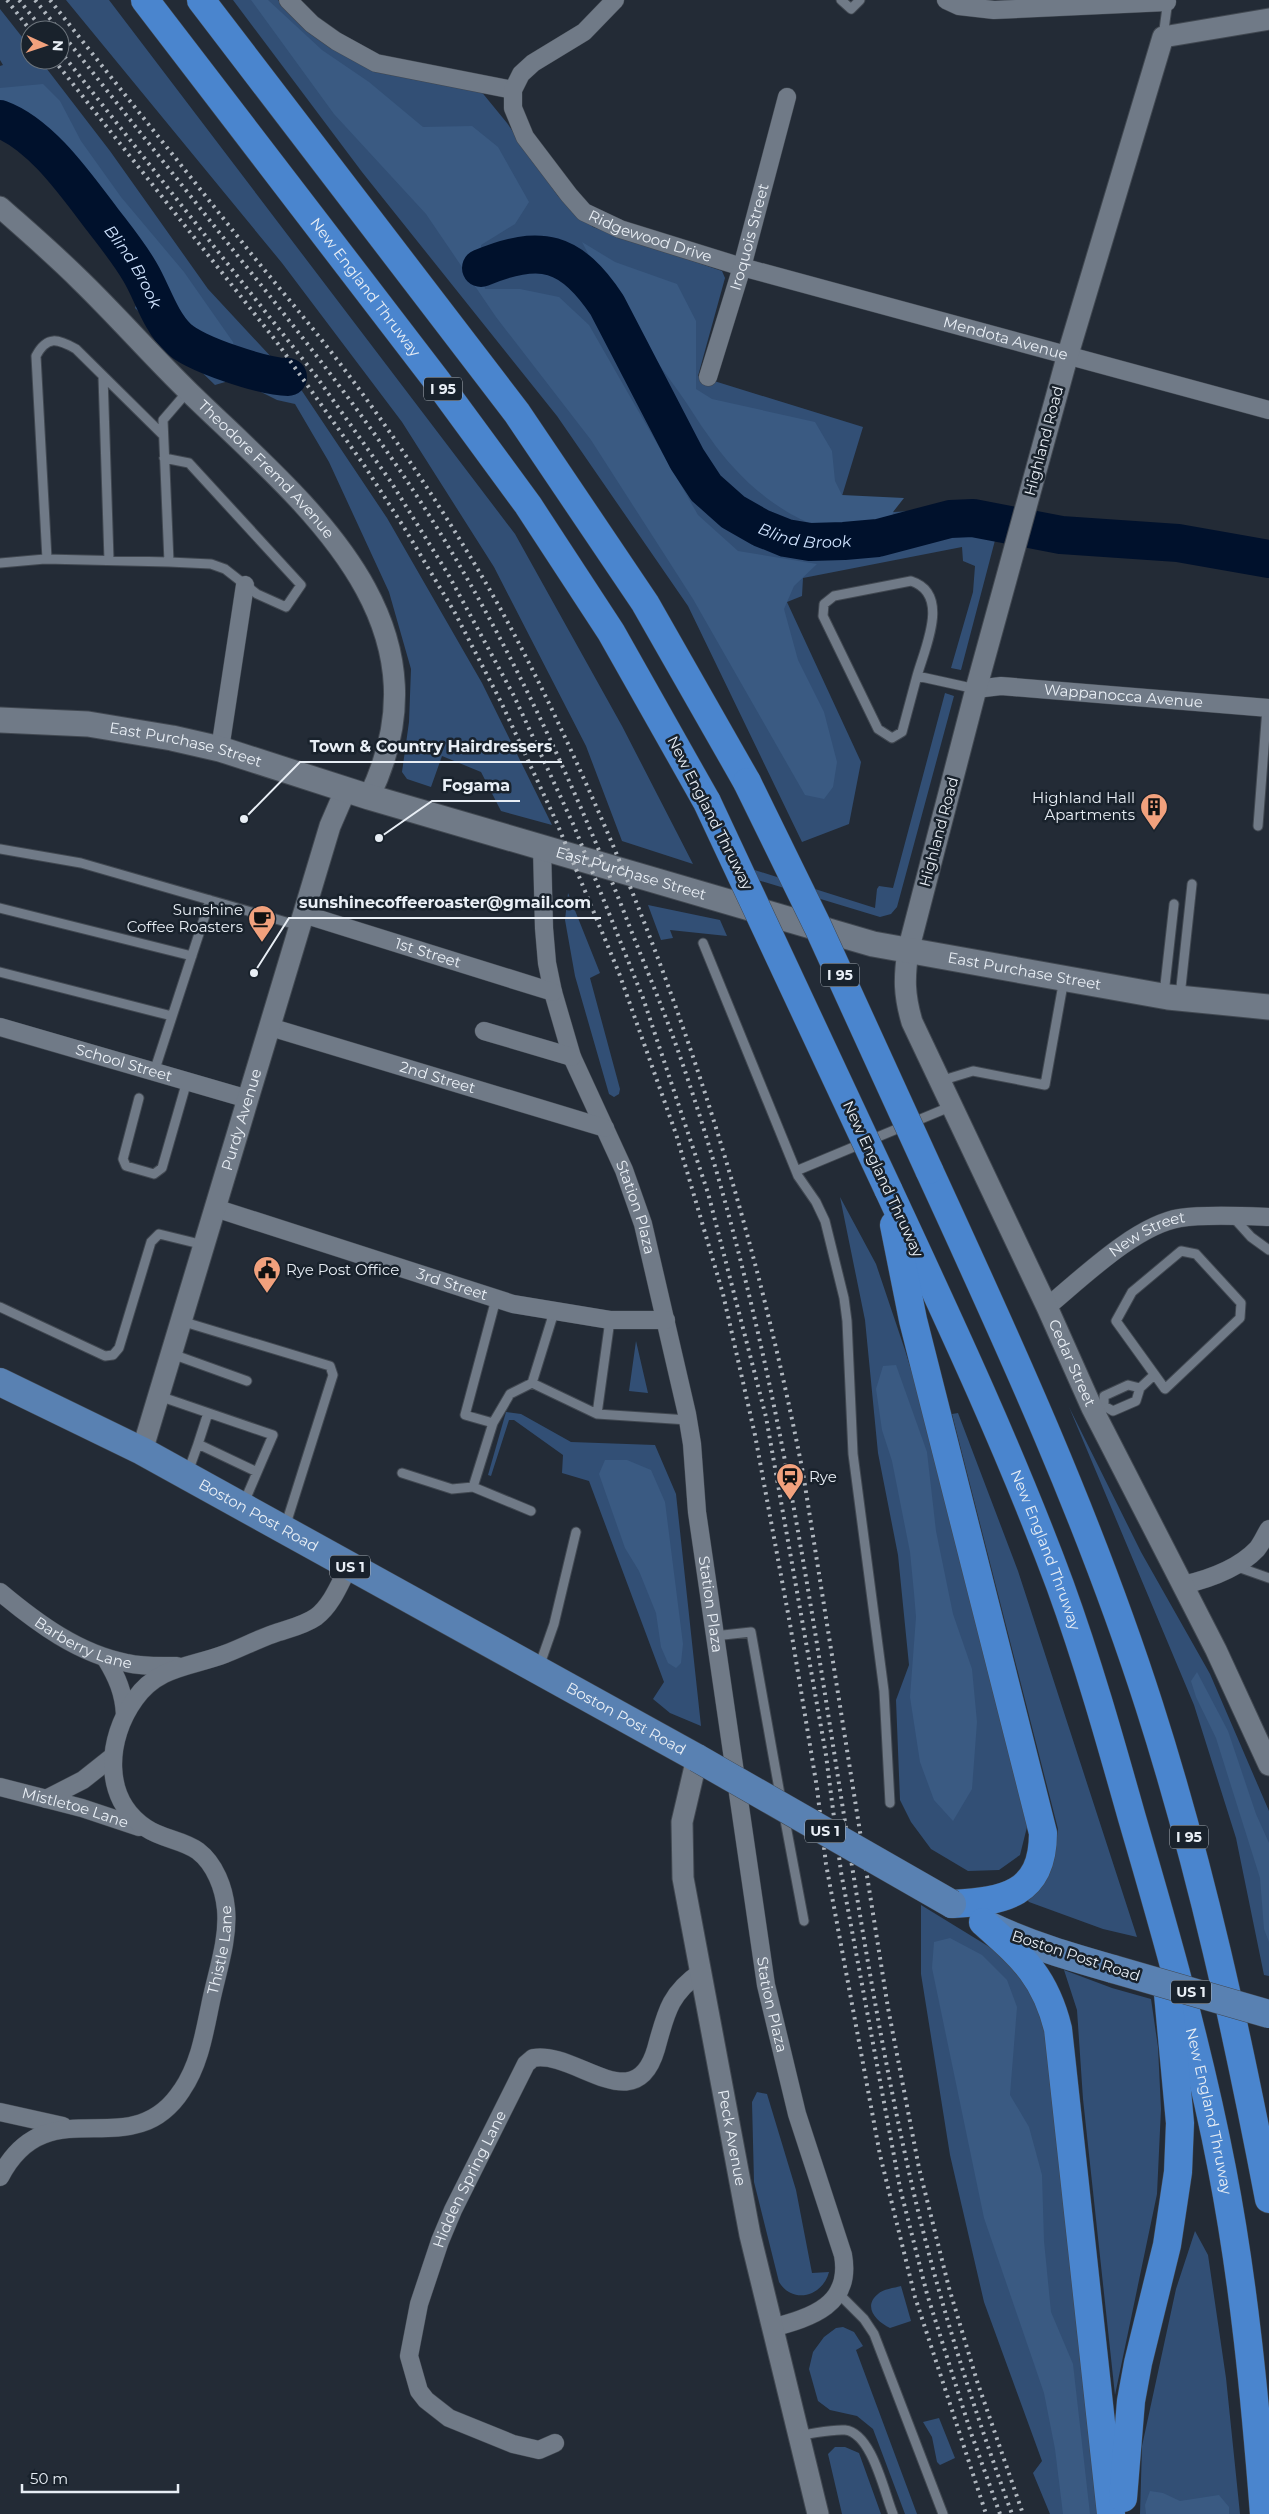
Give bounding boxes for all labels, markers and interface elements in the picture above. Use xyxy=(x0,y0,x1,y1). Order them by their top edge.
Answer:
north arrow xyxy=(20,20,70,70)
text: N xyxy=(49,40,67,52)
street label: Iroquois Street xyxy=(725,181,773,293)
street label: Ridgewood Drive xyxy=(586,206,714,266)
street label: New England Thruway xyxy=(306,214,425,361)
water label: Blind Brook xyxy=(100,221,166,313)
street label: Mendota Avenue xyxy=(941,312,1070,364)
road number: I 95 xyxy=(424,378,462,400)
street label: Highland Road xyxy=(1020,384,1067,498)
street label: Theodore Fremd Avenue xyxy=(194,396,339,542)
water label: Blind Brook xyxy=(756,519,854,553)
street label: Wappanocca Avenue xyxy=(1043,680,1204,712)
street label: East Purchase Street xyxy=(108,718,264,771)
callout: Town & Country Hairdressers xyxy=(300,731,562,762)
street label: New England Thruway xyxy=(663,733,758,894)
text: Town & Country Hairdressers xyxy=(310,737,553,756)
callout: Fogama xyxy=(432,770,520,801)
street label: Highland Road xyxy=(915,775,962,889)
text: Fogama xyxy=(442,776,510,795)
place label: Highland Hall Apartments xyxy=(1032,788,1135,824)
building icon: Highland Hall Apartments xyxy=(1139,792,1169,831)
street label: East Purchase Street xyxy=(554,842,709,904)
callout: sunshinecoffeeroaster@gmail.com xyxy=(289,887,601,918)
text: sunshinecoffeeroaster@gmail.com xyxy=(299,893,591,912)
place label: Sunshine Coffee Roasters xyxy=(127,900,243,936)
cafe icon: Sunshine Coffee Roasters xyxy=(247,904,277,943)
street label: 1st Street xyxy=(393,933,464,972)
street label: East Purchase Street xyxy=(946,948,1103,994)
road number: I 95 xyxy=(821,964,859,986)
street label: School Street xyxy=(73,1039,175,1086)
street label: 2nd Street xyxy=(398,1057,478,1097)
street label: Purdy Avenue xyxy=(217,1066,265,1173)
street label: New England Thruway xyxy=(839,1098,928,1261)
street label: Station Plaza xyxy=(612,1157,660,1256)
street label: New Street xyxy=(1105,1207,1186,1261)
public building icon: Rye Post Office xyxy=(252,1255,282,1294)
place label: Rye Post Office xyxy=(286,1260,399,1279)
street label: 3rd Street xyxy=(414,1264,490,1304)
street label: Cedar Street xyxy=(1045,1316,1100,1409)
station icon: Rye xyxy=(775,1462,805,1501)
place label: Rye xyxy=(809,1467,837,1486)
street label: New England Thruway xyxy=(1006,1467,1085,1633)
street label: Boston Post Road xyxy=(196,1474,322,1556)
street label: Station Plaza xyxy=(695,1554,727,1654)
road number: US 1 xyxy=(330,1555,370,1578)
street label: Barberry Lane xyxy=(31,1612,134,1673)
street label: Boston Post Road xyxy=(563,1678,689,1759)
street label: Mistletoe Lane xyxy=(20,1783,131,1832)
road number: US 1 xyxy=(805,1820,845,1842)
road number: I 95 xyxy=(1170,1825,1208,1848)
street label: Thistle Lane xyxy=(203,1905,235,1996)
street label: Boston Post Road xyxy=(1010,1926,1143,1985)
street label: Station Plaza xyxy=(753,1955,792,2054)
road number: US 1 xyxy=(1171,1980,1211,2004)
street label: New England Thruway xyxy=(1182,2026,1237,2197)
street label: Peck Avenue xyxy=(714,2088,751,2187)
street label: Hidden Spring Lane xyxy=(428,2107,510,2250)
scale bar xyxy=(22,2462,179,2494)
text: 50 m xyxy=(30,2469,68,2488)

